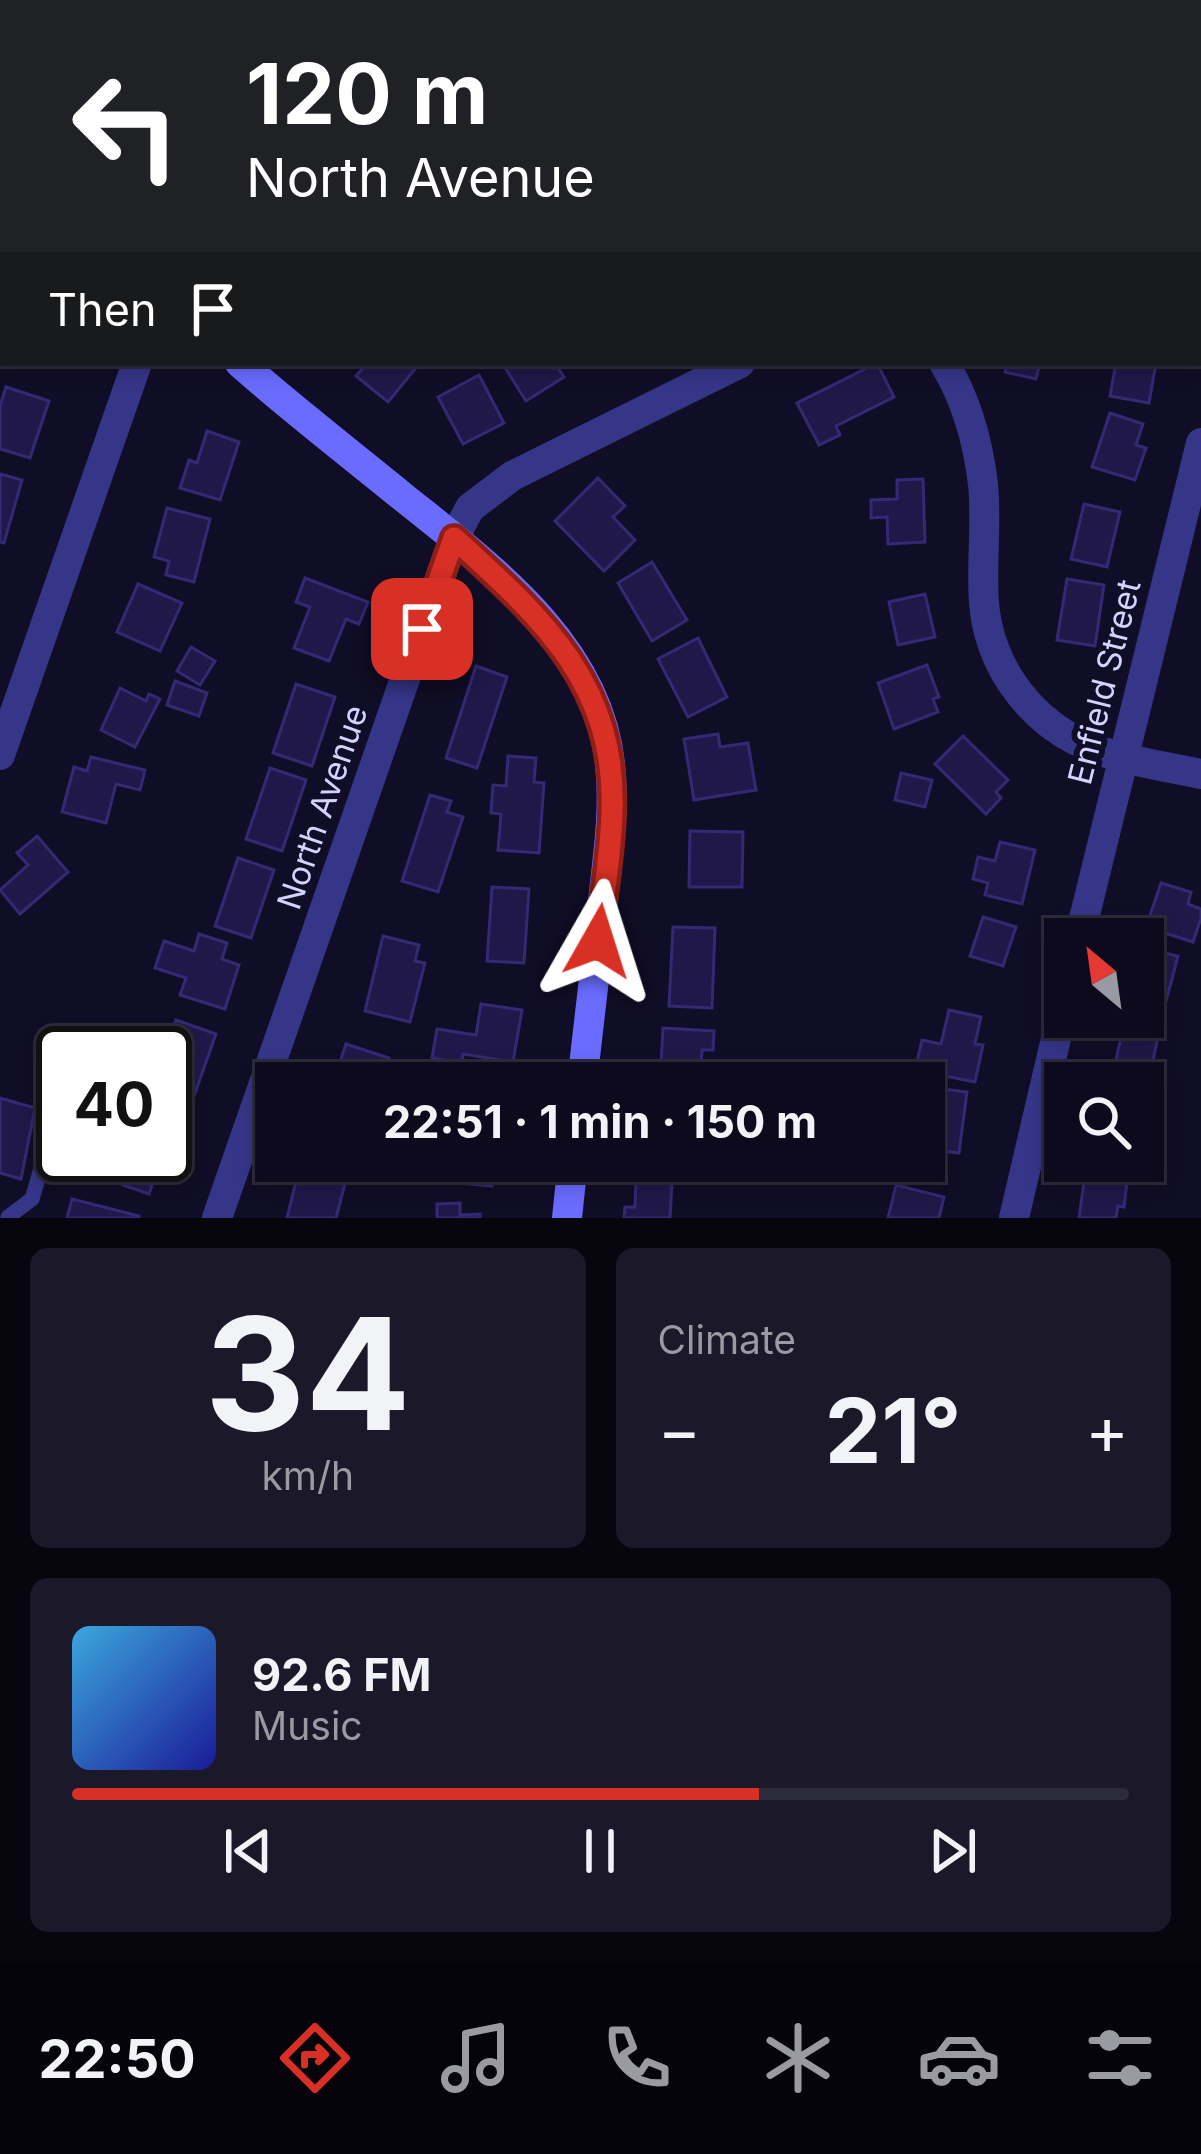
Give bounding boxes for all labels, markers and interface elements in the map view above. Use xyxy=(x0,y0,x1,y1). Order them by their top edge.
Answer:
text: 120 m xyxy=(246,43,488,144)
icon: left xyxy=(48,48,204,204)
text: North Avenue xyxy=(246,145,595,210)
icon: arrive xyxy=(180,276,246,342)
text: Then xyxy=(48,282,156,337)
street label: Enfield Street xyxy=(1059,575,1149,788)
pin xyxy=(371,578,473,680)
icon: arrive xyxy=(389,596,455,662)
street label: North Avenue xyxy=(268,700,376,914)
position arrow xyxy=(535,878,661,1004)
north arrow xyxy=(1044,918,1164,1038)
map controls xyxy=(1044,918,1164,1182)
speed limit sign: 40 xyxy=(36,1026,192,1182)
button: search xyxy=(1044,1062,1164,1182)
text: 22:51 · 1 min · 150 m xyxy=(383,1094,817,1149)
text: 34 xyxy=(205,1279,411,1468)
text: Climate xyxy=(658,1316,796,1363)
text: 21° xyxy=(825,1376,962,1485)
text: − xyxy=(658,1390,701,1470)
text: + xyxy=(1085,1390,1129,1470)
text: km/h xyxy=(261,1452,354,1499)
text: 92.6 FM xyxy=(252,1647,432,1702)
text: Music xyxy=(252,1702,363,1749)
icon: previous xyxy=(215,1818,281,1884)
icon: pause xyxy=(567,1818,633,1884)
icon: next xyxy=(920,1818,986,1884)
icon: directions xyxy=(273,2016,357,2100)
icon: music xyxy=(434,2016,518,2100)
icon: phone xyxy=(595,2016,679,2100)
icon: climate xyxy=(756,2016,840,2100)
icon: car xyxy=(917,2016,1001,2100)
icon: filters xyxy=(1078,2016,1162,2100)
text: 22:50 xyxy=(39,2026,196,2091)

